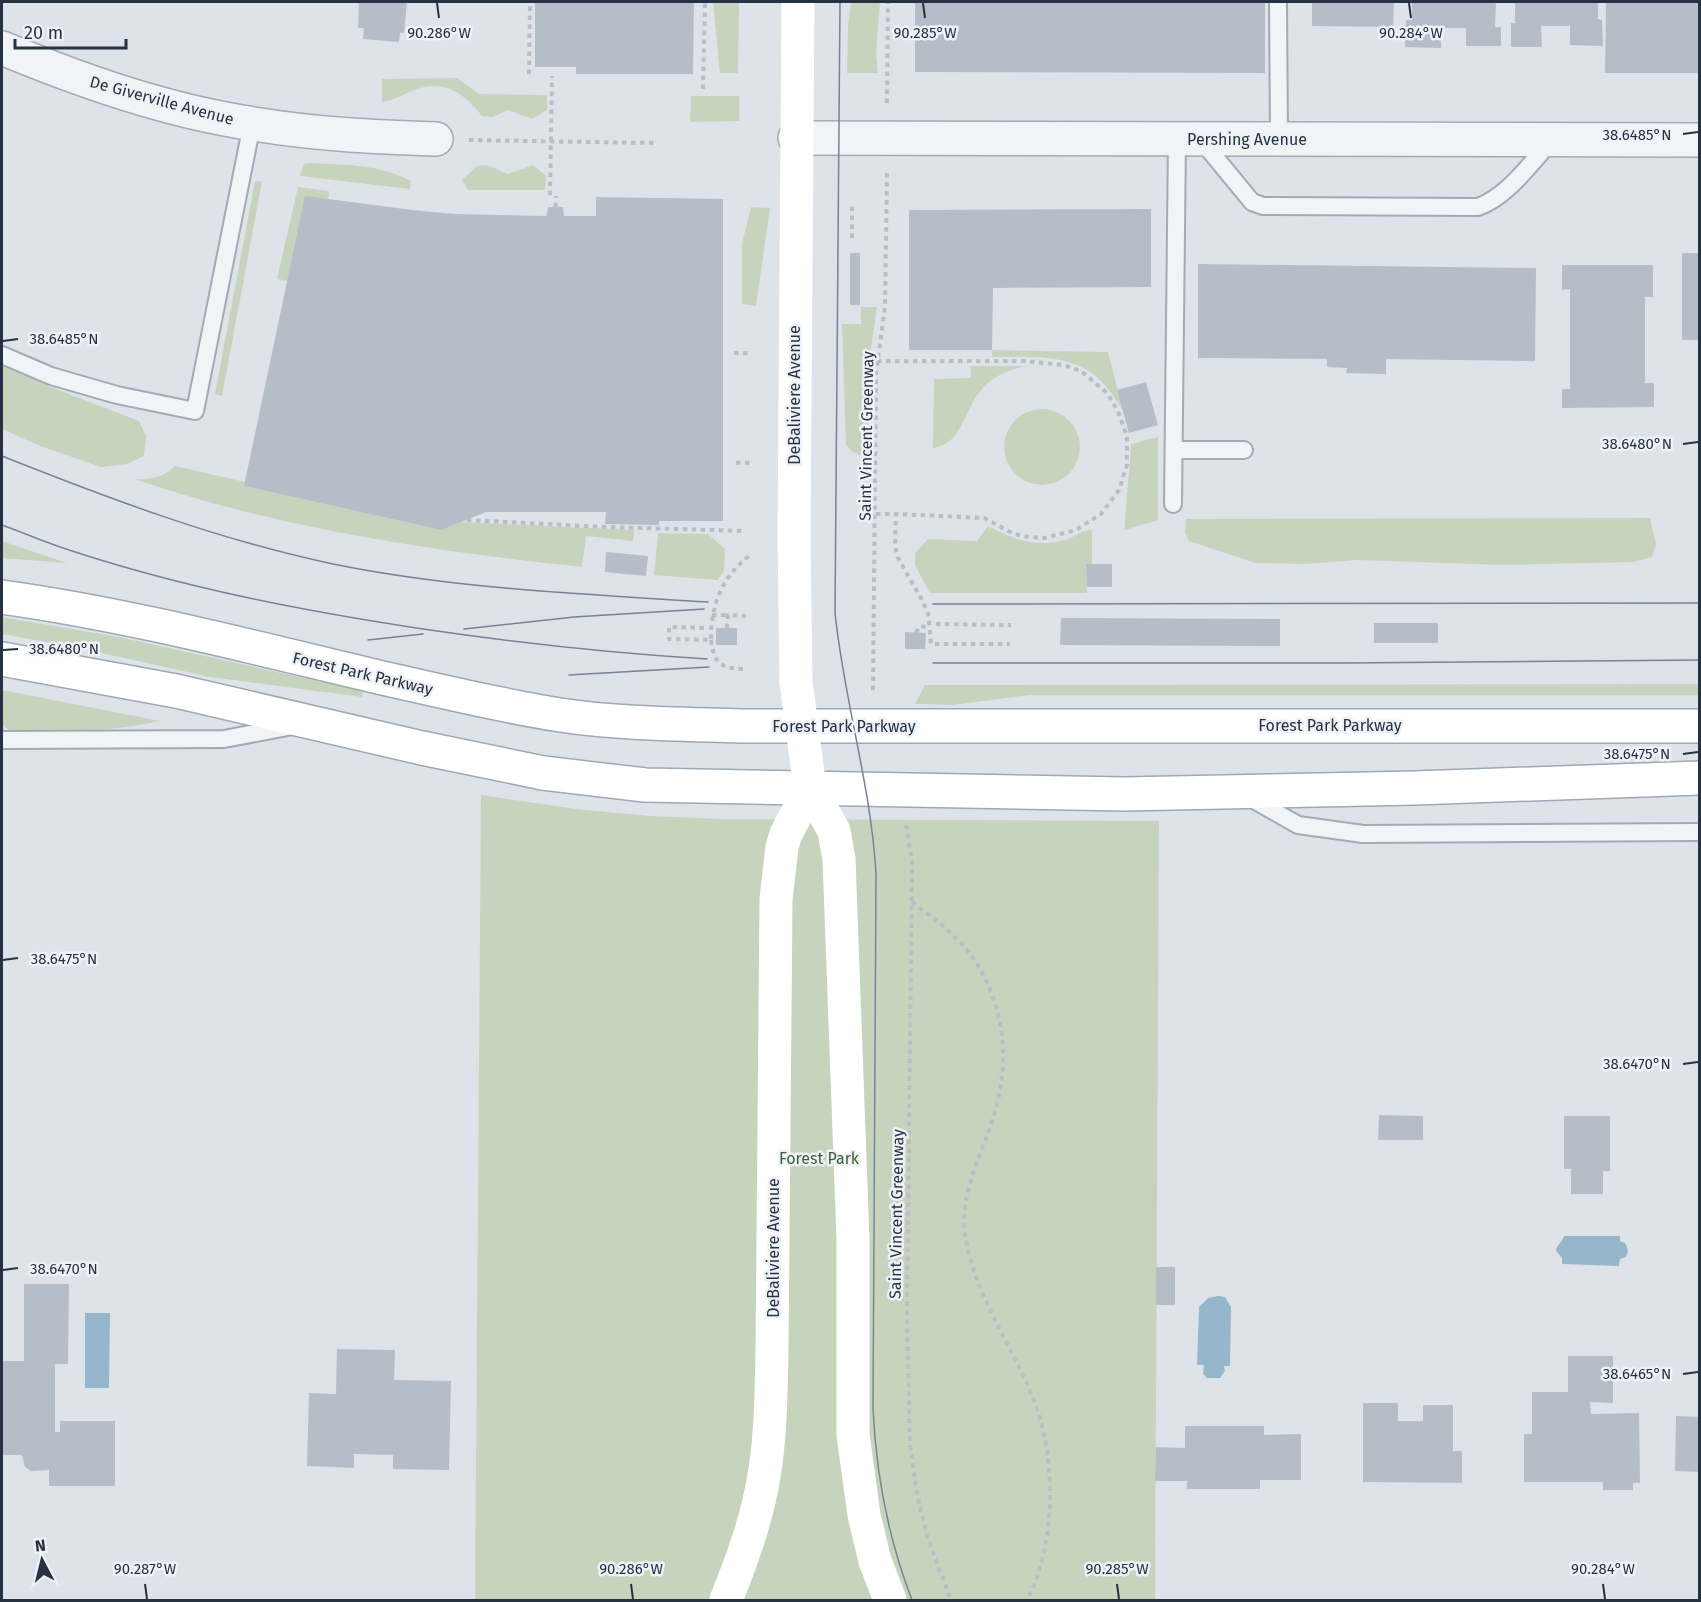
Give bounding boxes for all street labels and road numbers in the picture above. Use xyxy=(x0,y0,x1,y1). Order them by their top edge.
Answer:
street label: De Giverville Avenue xyxy=(88,72,236,129)
street label: Pershing Avenue xyxy=(1187,130,1307,149)
street label: DeBaliviere Avenue xyxy=(785,325,804,465)
street label: Saint Vincent Greenway xyxy=(856,351,877,521)
street label: Forest Park Parkway xyxy=(291,648,435,699)
street label: Forest Park Parkway xyxy=(1258,716,1402,735)
street label: Forest Park Parkway xyxy=(772,717,916,736)
street label: Saint Vincent Greenway xyxy=(886,1129,907,1299)
street label: DeBaliviere Avenue xyxy=(764,1178,783,1318)

